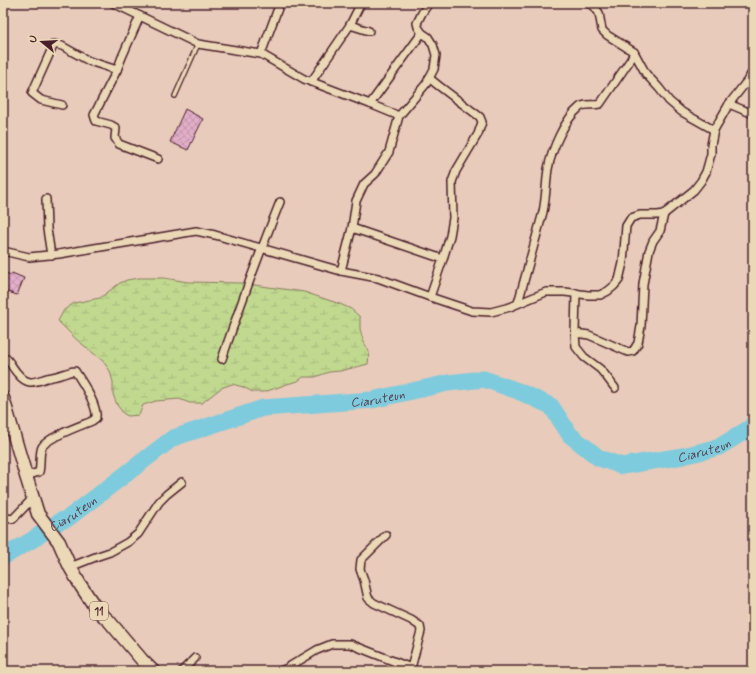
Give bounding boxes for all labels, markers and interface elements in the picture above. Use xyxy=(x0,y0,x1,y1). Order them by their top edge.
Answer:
north arrow xyxy=(22,22,62,62)
text: U xyxy=(26,34,41,45)
water label: Ciaruteun xyxy=(350,386,407,412)
water label: Ciaruteun xyxy=(676,435,735,467)
water label: Ciaruteun xyxy=(45,492,101,536)
road number: 11 xyxy=(90,602,108,620)

